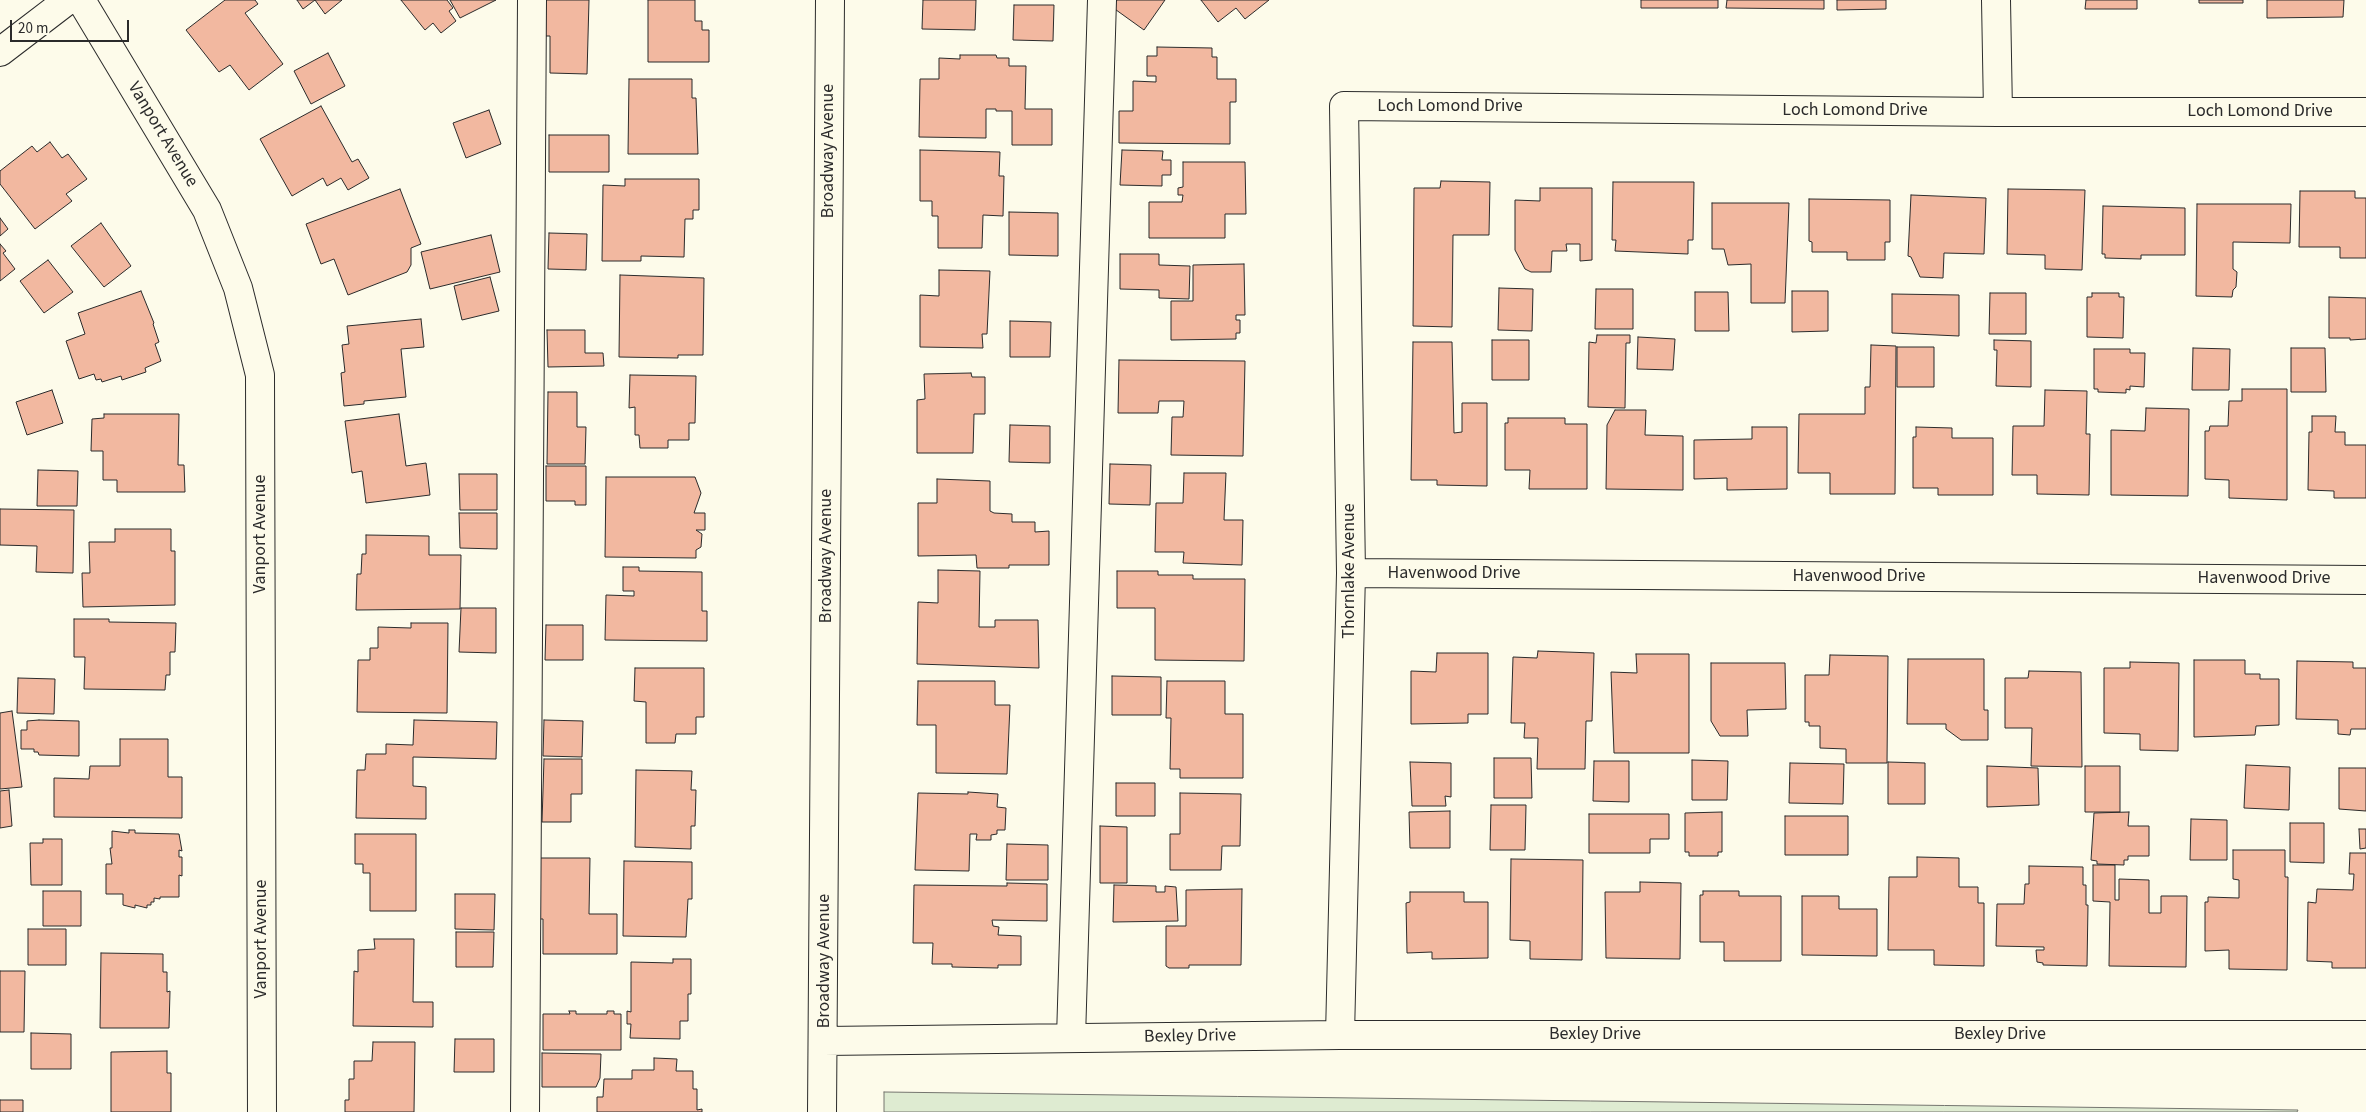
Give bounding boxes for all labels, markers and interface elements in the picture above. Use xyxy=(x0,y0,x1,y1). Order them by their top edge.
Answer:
scale bar xyxy=(12,10,131,42)
text: 20 m xyxy=(18,18,48,39)
street label: Vanport Avenue xyxy=(122,78,202,192)
street label: Broadway Avenue xyxy=(818,84,840,218)
street label: Loch Lomond Drive xyxy=(1377,96,1523,118)
street label: Loch Lomond Drive xyxy=(1782,100,1928,122)
street label: Loch Lomond Drive xyxy=(2187,101,2333,123)
street label: Vanport Avenue xyxy=(250,475,272,593)
street label: Broadway Avenue xyxy=(816,489,838,623)
street label: Thornlake Avenue xyxy=(1339,503,1361,639)
street label: Havenwood Drive xyxy=(1388,563,1520,585)
street label: Havenwood Drive xyxy=(1793,566,1925,588)
street label: Havenwood Drive xyxy=(2198,568,2330,590)
street label: Vanport Avenue xyxy=(251,880,273,998)
street label: Broadway Avenue xyxy=(814,894,836,1028)
street label: Bexley Drive xyxy=(1549,1024,1641,1046)
street label: Bexley Drive xyxy=(1954,1024,2046,1046)
street label: Bexley Drive xyxy=(1144,1025,1236,1049)

